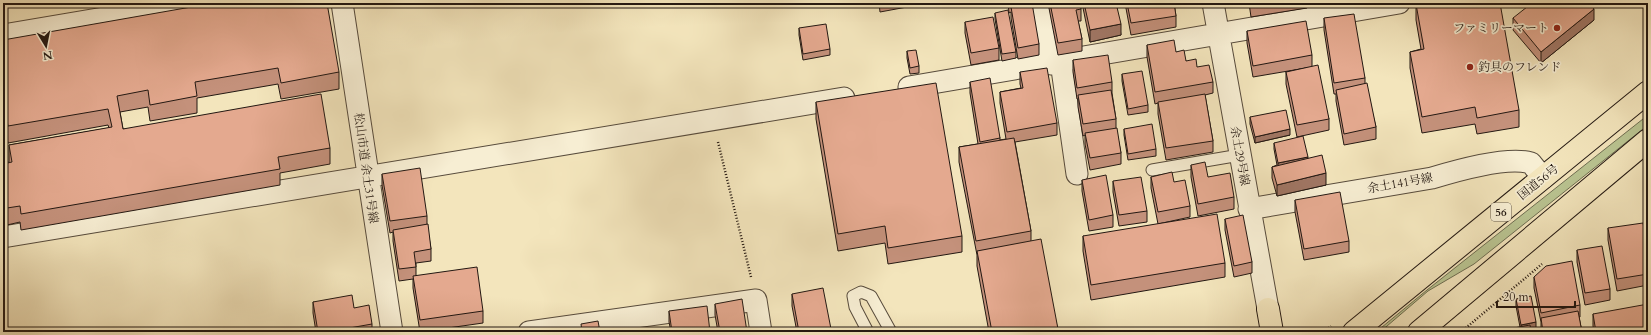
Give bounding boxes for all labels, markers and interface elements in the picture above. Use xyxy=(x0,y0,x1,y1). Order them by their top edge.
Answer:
place label: ファミリーマート xyxy=(1453,20,1549,36)
marker: ファミリーマート xyxy=(1552,23,1562,33)
north arrow xyxy=(26,26,66,66)
text: N xyxy=(41,47,54,64)
place label: 釣具のフレンド xyxy=(1478,59,1561,75)
marker: 釣具のフレンド xyxy=(1465,62,1475,72)
street label: 松山市道 余土31号線 xyxy=(350,112,382,224)
street label: 余土29号線 xyxy=(1227,125,1253,187)
street label: 国道56号 xyxy=(1514,161,1562,203)
street label: 余土141号線 xyxy=(1366,169,1434,197)
road number: 56 xyxy=(1491,203,1511,221)
scale bar xyxy=(1497,283,1575,309)
text: 20 m xyxy=(1503,289,1530,305)

